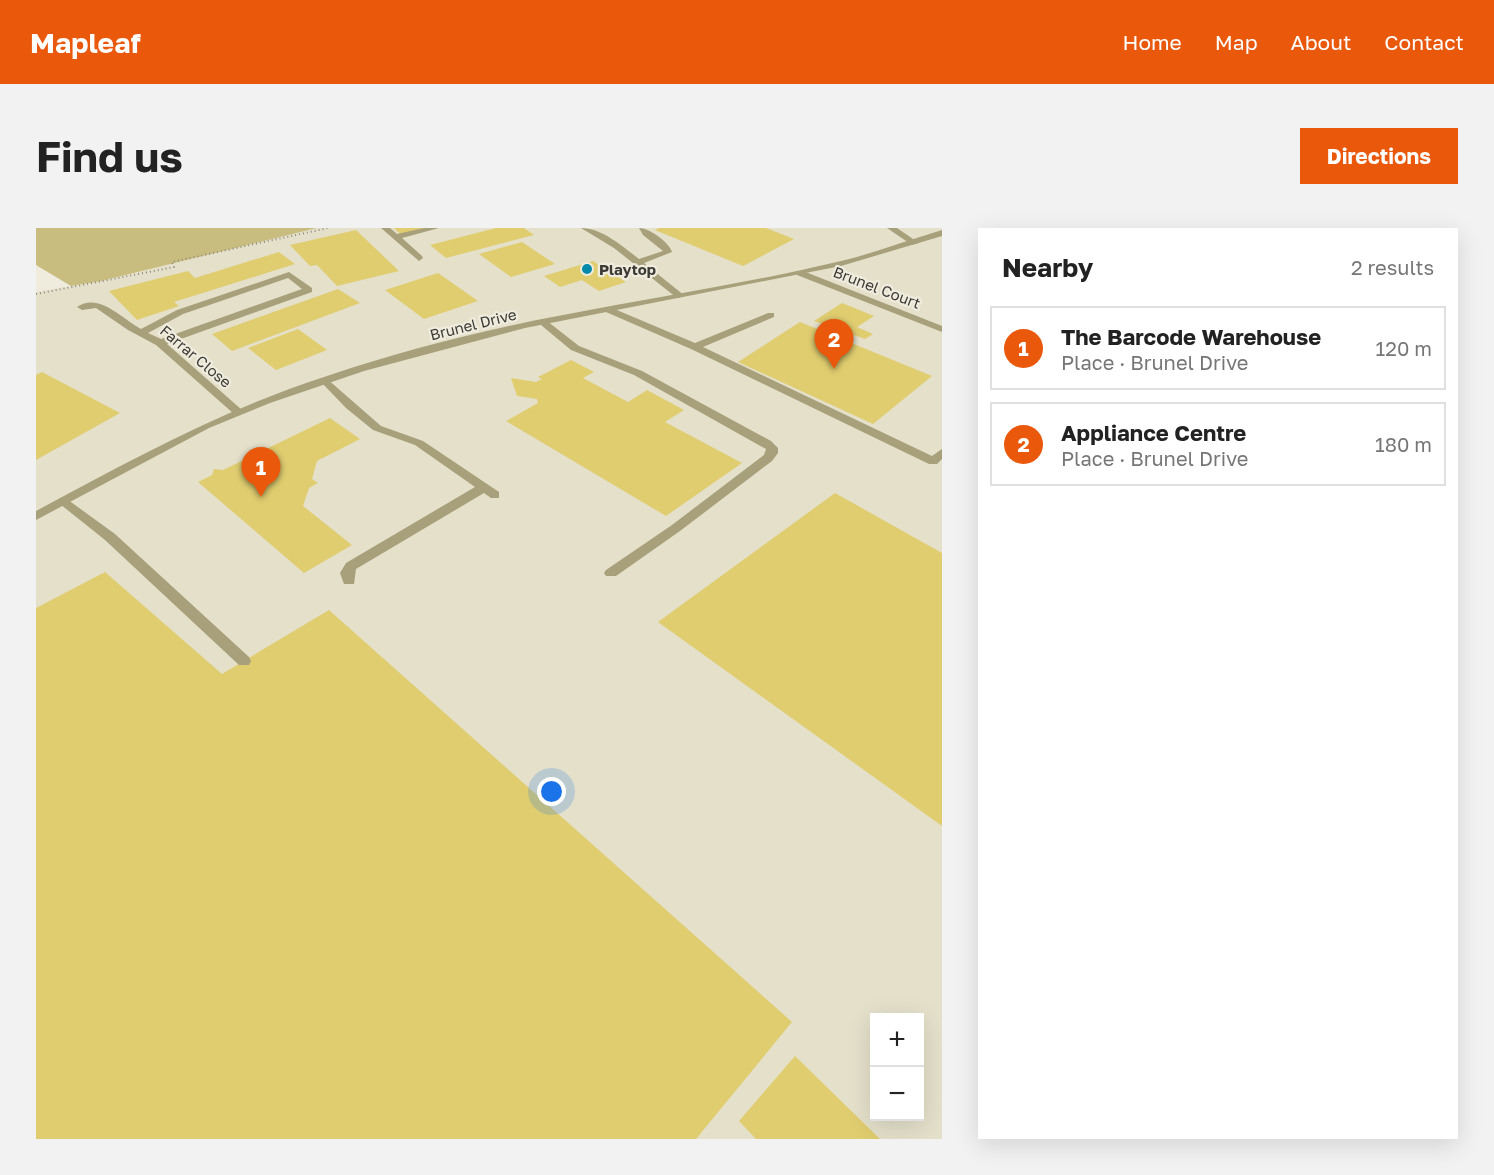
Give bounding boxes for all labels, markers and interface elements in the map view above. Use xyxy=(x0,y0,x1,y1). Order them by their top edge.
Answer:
text: Mapleaf xyxy=(30,26,141,59)
text: Home xyxy=(1122,29,1182,55)
text: Map xyxy=(1215,29,1258,55)
text: About xyxy=(1291,29,1351,55)
text: Contact xyxy=(1384,29,1464,55)
button: Directions xyxy=(1300,128,1458,184)
text: Find us xyxy=(36,131,183,181)
text: Nearby xyxy=(1002,252,1093,283)
text: 2 results xyxy=(1351,255,1434,279)
place label: Playtop xyxy=(599,260,656,278)
marker: Playtop xyxy=(580,262,594,276)
street label: Brunel Court xyxy=(831,262,923,312)
street label: Brunel Drive xyxy=(428,304,518,343)
pin: 2 xyxy=(814,320,854,369)
street label: Farrar Close xyxy=(157,321,235,391)
text: The Barcode Warehouse xyxy=(1061,323,1321,350)
text: 1 xyxy=(1018,336,1029,360)
text: 120 m xyxy=(1376,336,1432,360)
text: Place · Brunel Drive xyxy=(1061,350,1248,374)
text: Appliance Centre xyxy=(1061,419,1246,446)
text: 2 xyxy=(1017,432,1030,456)
text: 180 m xyxy=(1375,432,1432,456)
text: Place · Brunel Drive xyxy=(1061,446,1248,470)
pin: 1 xyxy=(242,448,280,497)
your location xyxy=(537,777,566,806)
map controls xyxy=(870,1013,924,1121)
button: + xyxy=(870,1013,924,1067)
button: − xyxy=(870,1067,924,1121)

